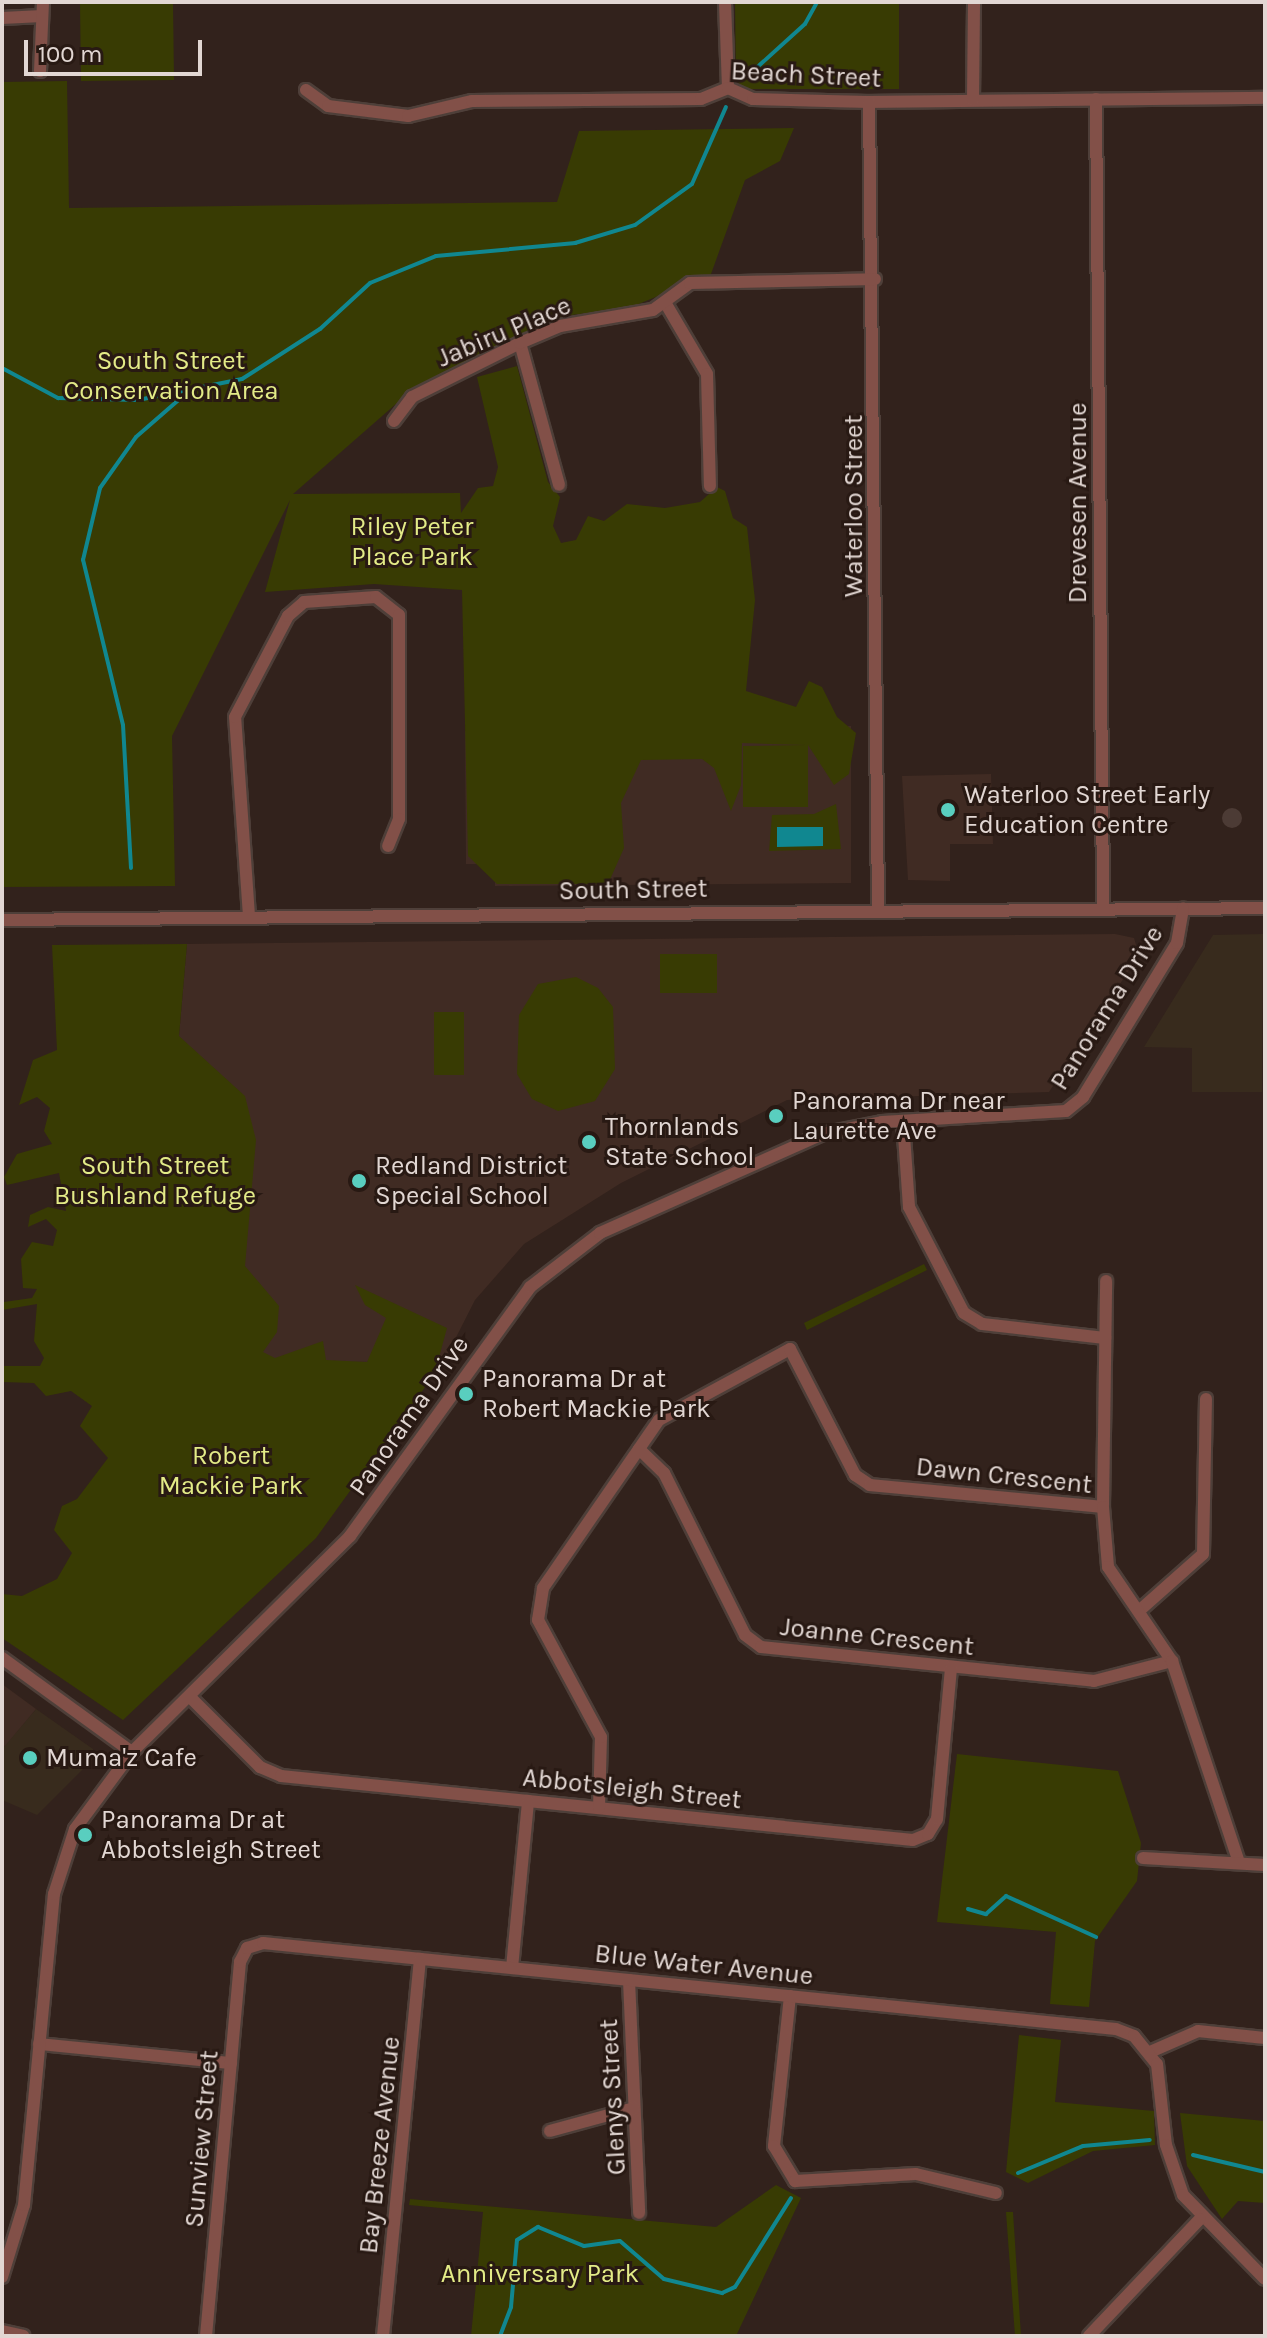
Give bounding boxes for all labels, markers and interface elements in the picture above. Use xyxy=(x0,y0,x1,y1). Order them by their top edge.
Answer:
scale bar xyxy=(28,24,206,74)
text: 100 m xyxy=(38,40,103,68)
street label: Beach Street xyxy=(730,55,882,95)
street label: Jabiru Place xyxy=(433,290,575,374)
park label: South Street Conservation Area xyxy=(63,345,279,406)
street label: Drevesen Avenue xyxy=(1062,403,1094,603)
street label: Waterloo Street xyxy=(838,415,870,597)
park label: Riley Peter Place Park xyxy=(351,511,473,572)
place label: Waterloo Street Early Education Centre xyxy=(964,779,1210,840)
marker: Waterloo Street Early Education Centre xyxy=(939,801,957,819)
street label: South Street xyxy=(558,873,708,907)
street label: Panorama Drive xyxy=(1044,920,1170,1096)
place label: Panorama Dr near Laurette Ave xyxy=(792,1085,1005,1146)
marker: Panorama Dr near Laurette Ave xyxy=(767,1107,785,1125)
place label: Thornlands State School xyxy=(605,1111,755,1172)
marker: Thornlands State School xyxy=(580,1133,598,1151)
park label: South Street Bushland Refuge xyxy=(54,1150,256,1212)
place label: Redland District Special School xyxy=(375,1150,567,1212)
marker: Redland District Special School xyxy=(350,1172,368,1190)
street label: Panorama Drive xyxy=(342,1330,476,1502)
place label: Panorama Dr at Robert Mackie Park xyxy=(482,1363,711,1424)
marker: Panorama Dr at Robert Mackie Park xyxy=(457,1385,475,1403)
park label: Robert Mackie Park xyxy=(159,1440,303,1502)
street label: Dawn Crescent xyxy=(914,1451,1094,1501)
street label: Joanne Crescent xyxy=(779,1611,975,1663)
place label: Muma'z Cafe xyxy=(46,1742,197,1774)
marker: Muma'z Cafe xyxy=(21,1749,39,1767)
street label: Abbotsleigh Street xyxy=(521,1762,743,1816)
place label: Panorama Dr at Abbotsleigh Street xyxy=(101,1804,321,1866)
marker: Panorama Dr at Abbotsleigh Street xyxy=(76,1826,94,1844)
street label: Blue Water Avenue xyxy=(593,1938,815,1992)
street label: Glenys Street xyxy=(593,2018,633,2176)
street label: Bay Breeze Avenue xyxy=(353,2035,407,2255)
street label: Sunview Street xyxy=(179,2049,225,2229)
park label: Anniversary Park xyxy=(441,2258,639,2290)

